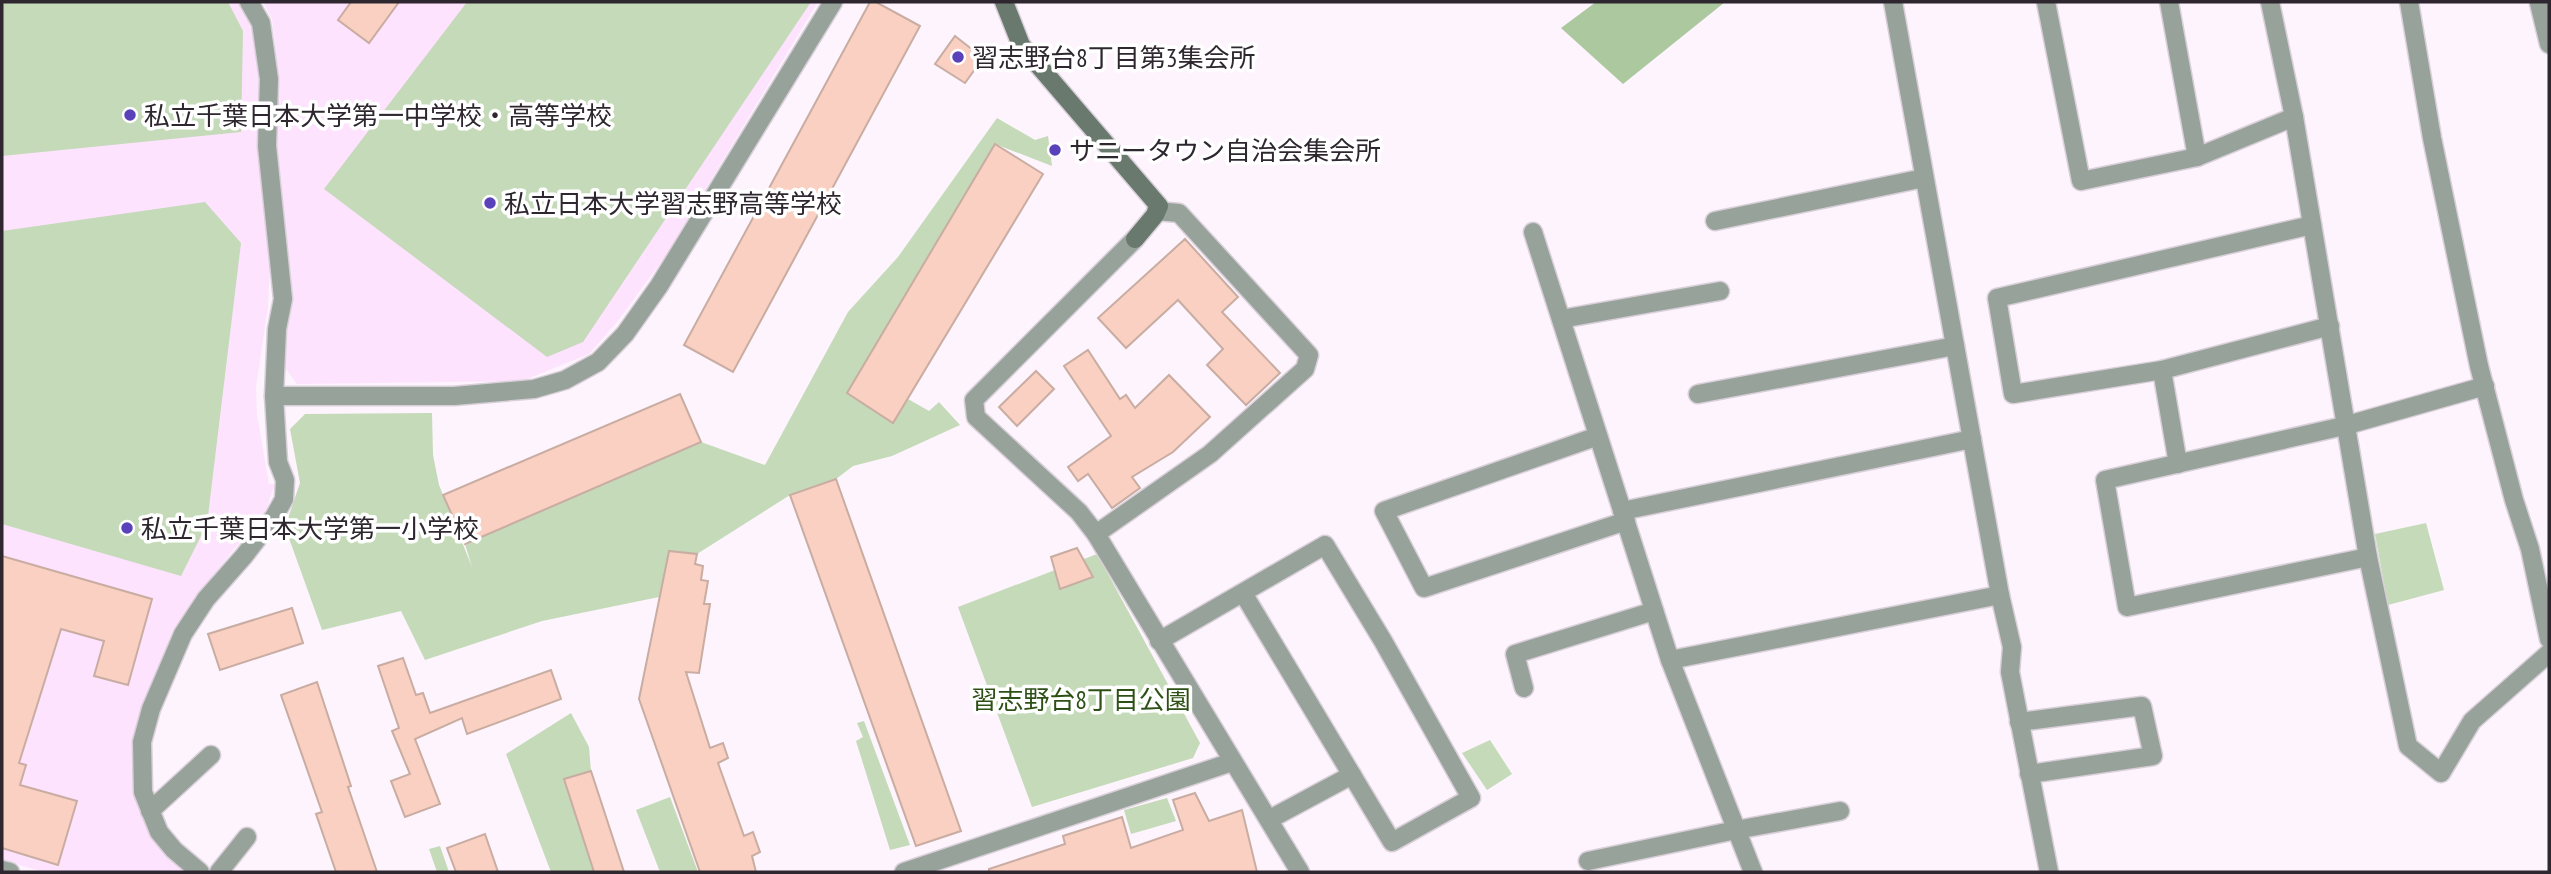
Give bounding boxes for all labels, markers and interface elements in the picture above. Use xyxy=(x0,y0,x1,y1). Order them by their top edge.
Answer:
place label: 習志野台8丁目第3集会所 xyxy=(972,41,1255,74)
marker: 習志野台8丁目第3集会所 xyxy=(950,49,966,65)
place label: 私立千葉日本大学第一中学校・高等学校 xyxy=(144,99,612,132)
marker: 私立千葉日本大学第一中学校・高等学校 xyxy=(122,107,138,123)
place label: サニータウン自治会集会所 xyxy=(1069,134,1381,167)
marker: サニータウン自治会集会所 xyxy=(1047,142,1063,158)
place label: 私立日本大学習志野高等学校 xyxy=(504,187,842,220)
marker: 私立日本大学習志野高等学校 xyxy=(482,195,498,211)
place label: 私立千葉日本大学第一小学校 xyxy=(141,512,479,545)
marker: 私立千葉日本大学第一小学校 xyxy=(119,520,135,536)
park label: 習志野台8丁目公園 xyxy=(971,683,1191,716)

